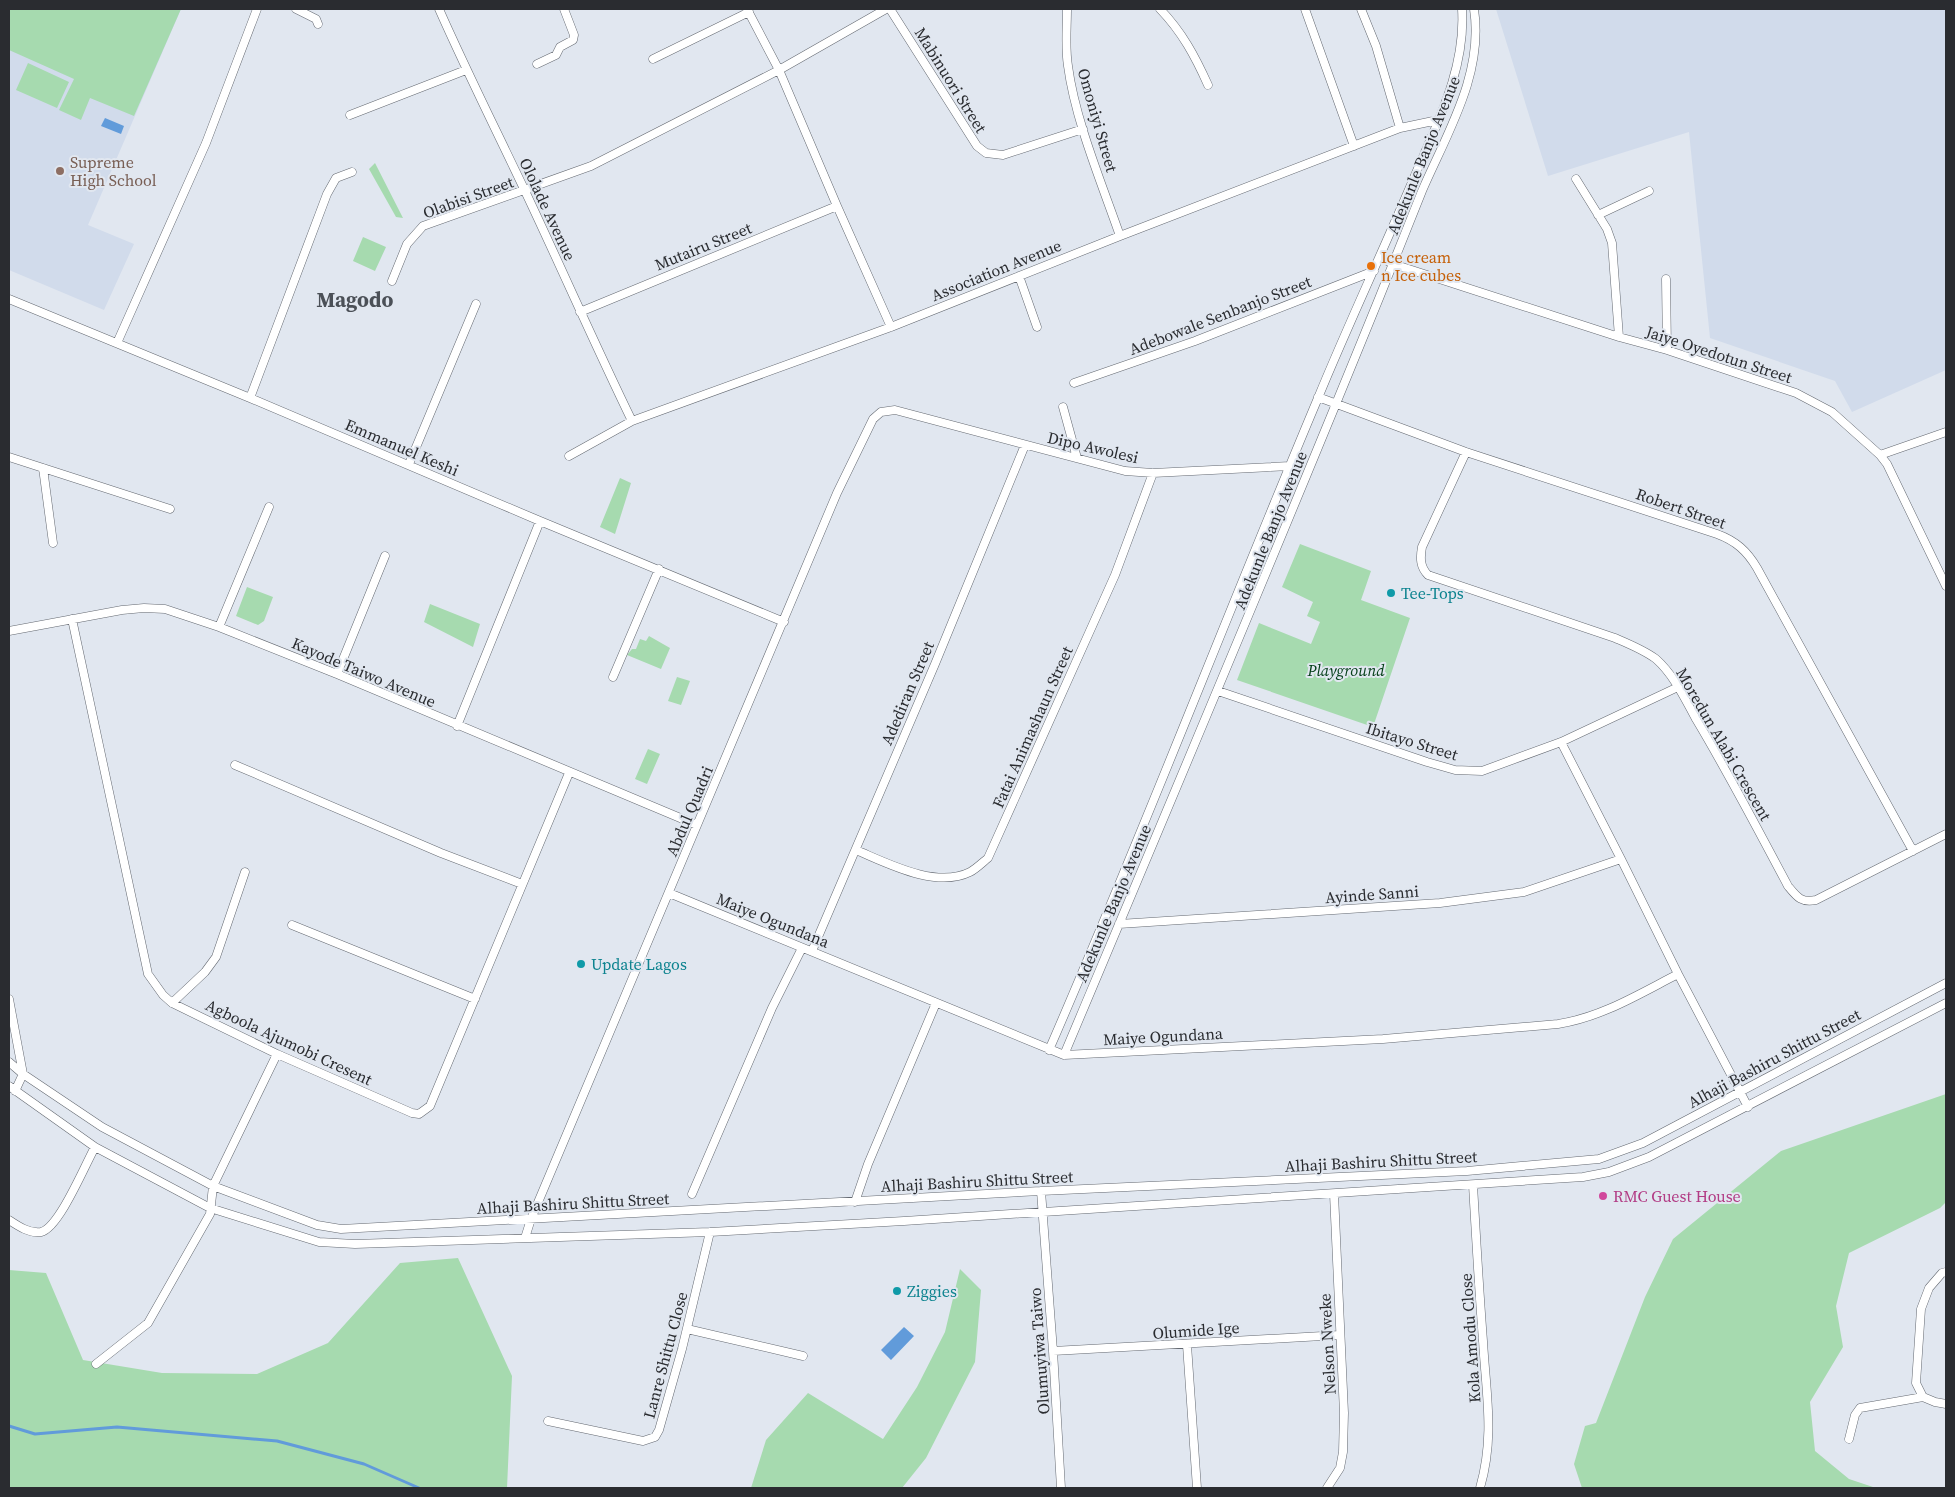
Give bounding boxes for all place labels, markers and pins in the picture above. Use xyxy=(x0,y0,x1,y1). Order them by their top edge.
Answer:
place label: Supreme High School xyxy=(70,151,157,191)
marker: Supreme High School xyxy=(54,165,66,177)
place label: Ice cream n Ice cubes xyxy=(1381,246,1461,286)
marker: Ice cream n Ice cubes xyxy=(1365,260,1377,272)
place label: Tee-Tops xyxy=(1401,582,1464,604)
marker: Tee-Tops xyxy=(1385,587,1397,599)
place label: Update Lagos xyxy=(591,953,687,975)
marker: Update Lagos xyxy=(575,958,587,970)
place label: RMC Guest House xyxy=(1613,1185,1741,1207)
marker: RMC Guest House xyxy=(1597,1190,1609,1202)
place label: Ziggies xyxy=(907,1280,957,1302)
marker: Ziggies xyxy=(891,1285,903,1297)

